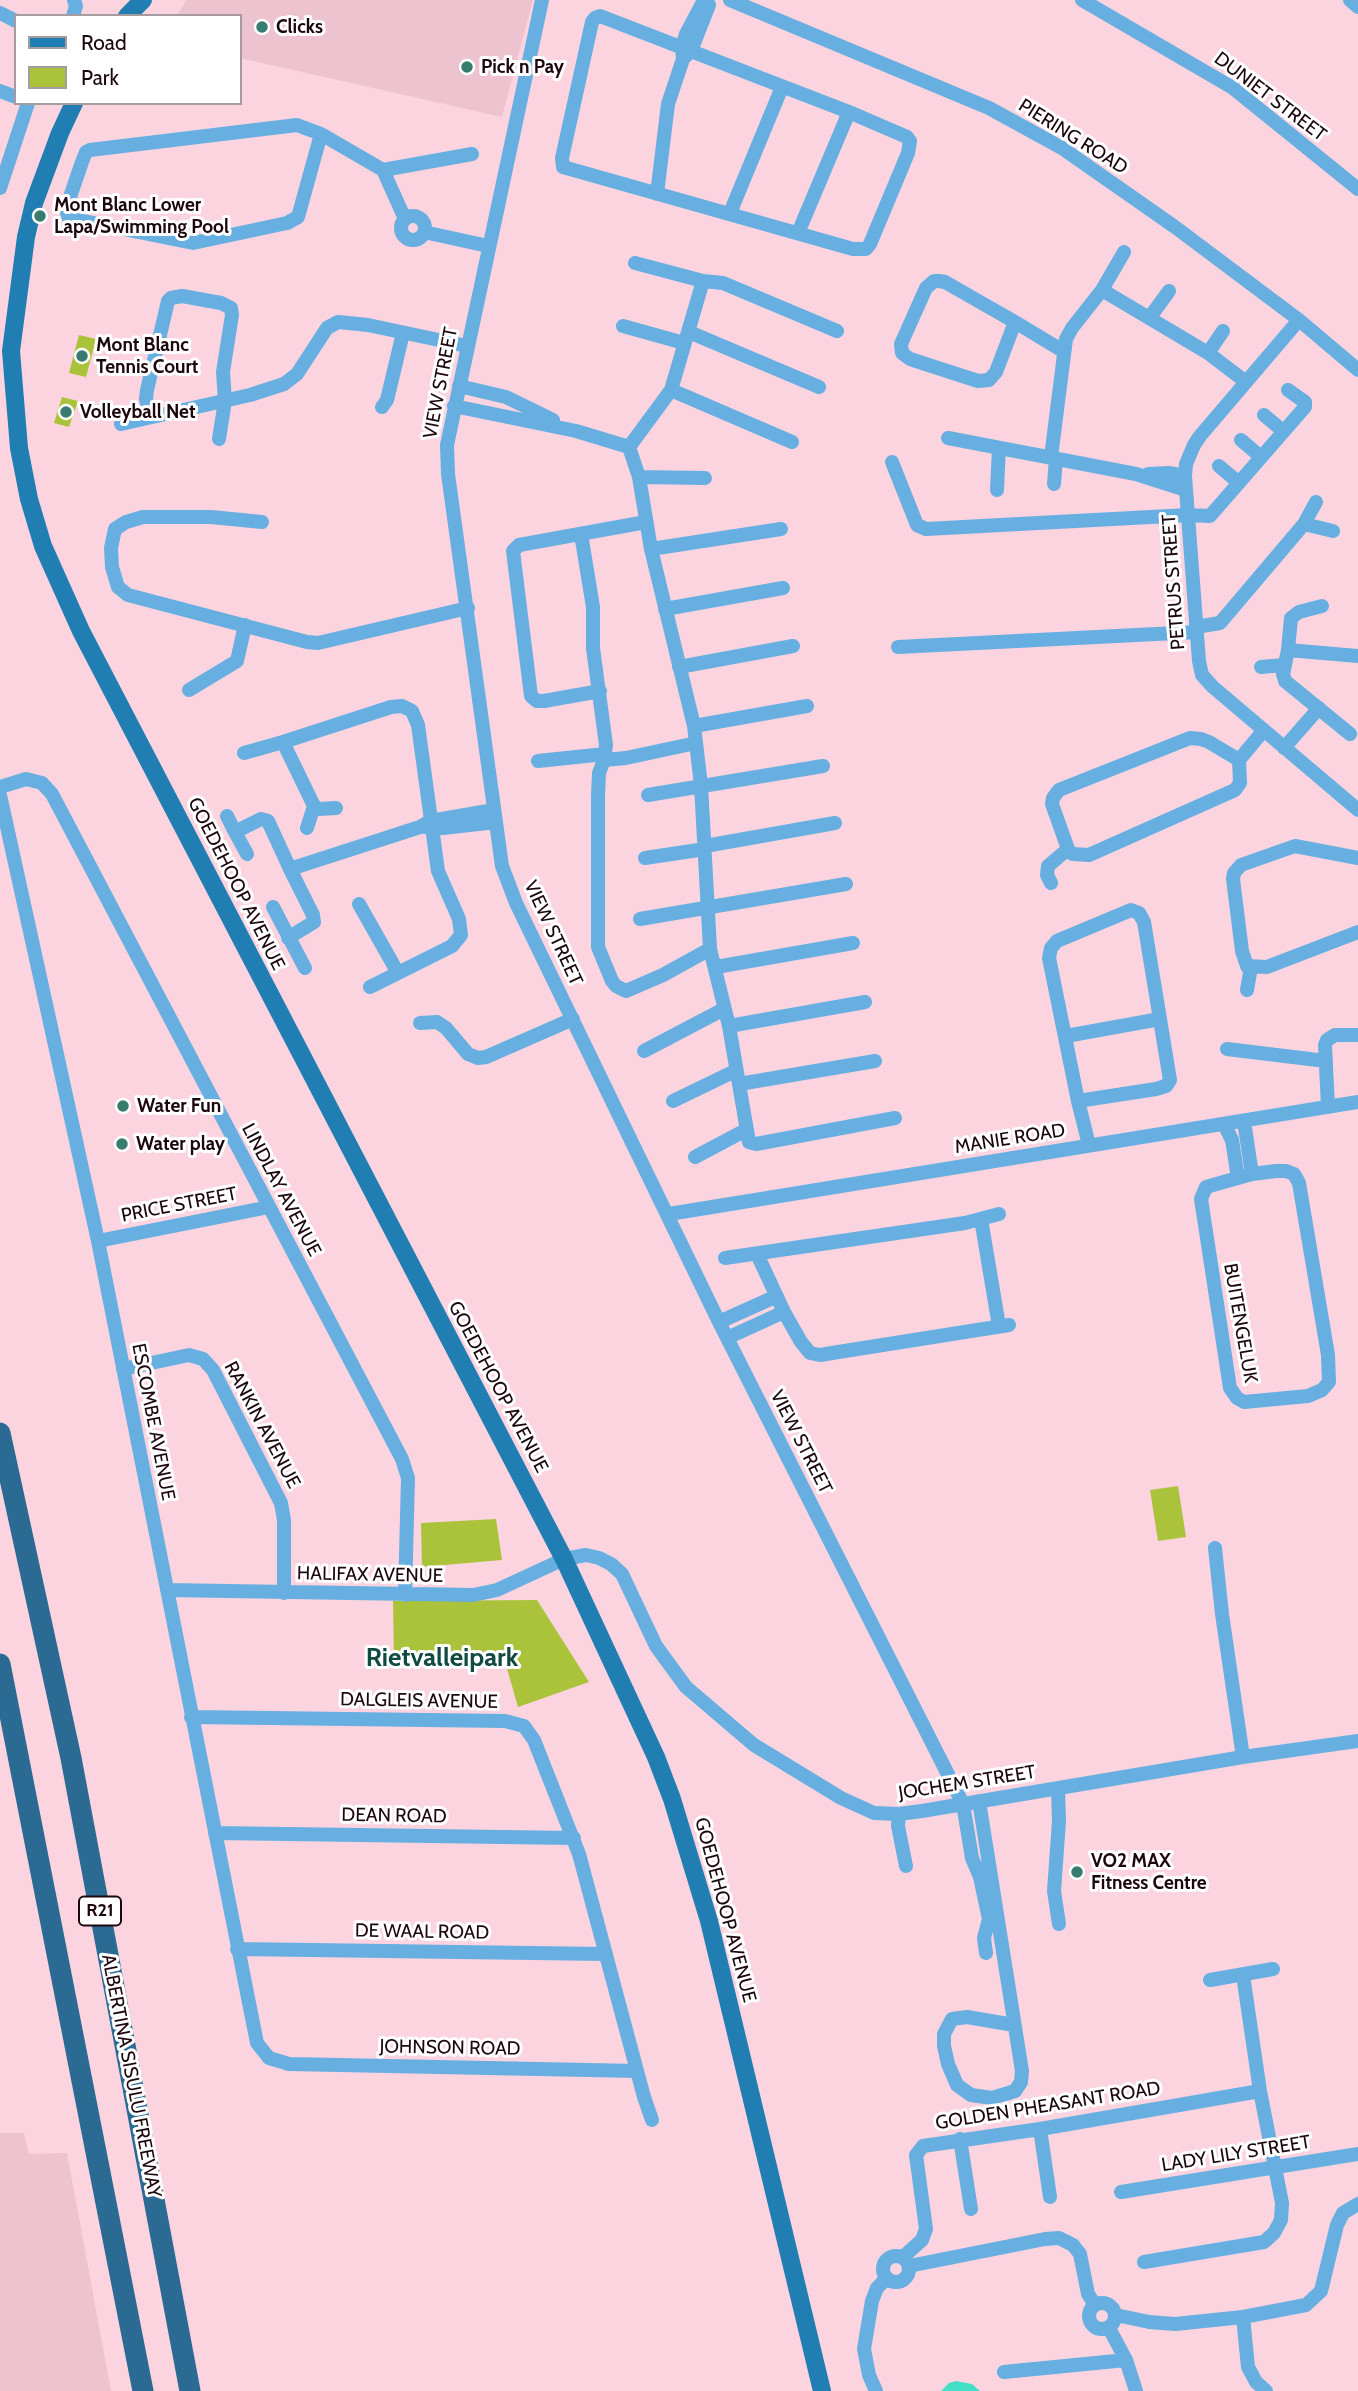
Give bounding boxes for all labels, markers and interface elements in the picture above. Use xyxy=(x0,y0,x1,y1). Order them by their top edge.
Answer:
legend xyxy=(14,14,242,105)
place label: Clicks xyxy=(276,16,323,38)
marker: Clicks xyxy=(254,19,270,35)
text: Road xyxy=(81,30,127,55)
street label: DUNIET STREET xyxy=(1209,47,1331,147)
place label: Pick n Pay xyxy=(481,56,564,78)
marker: Pick n Pay xyxy=(459,59,475,75)
text: Park xyxy=(81,65,119,90)
street label: PIERING ROAD xyxy=(1014,94,1132,180)
place label: Mont Blanc Lower Lapa/Swimming Pool xyxy=(54,194,229,238)
marker: Mont Blanc Lower Lapa/Swimming Pool xyxy=(32,208,48,224)
street label: VIEW STREET xyxy=(419,325,463,441)
place label: Mont Blanc Tennis Court xyxy=(96,334,198,378)
marker: Mont Blanc Tennis Court xyxy=(74,348,90,364)
place label: Volleyball Net xyxy=(80,401,195,423)
marker: Volleyball Net xyxy=(58,404,74,420)
street label: PETRUS STREET xyxy=(1158,513,1190,651)
street label: GOEDEHOOP AVENUE xyxy=(183,794,289,974)
street label: VIEW STREET xyxy=(519,877,587,989)
place label: Water Fun xyxy=(137,1095,221,1117)
marker: Water Fun xyxy=(115,1098,131,1114)
street label: MANIE ROAD xyxy=(953,1119,1067,1159)
street label: LINDLAY AVENUE xyxy=(236,1120,326,1260)
place label: Water play xyxy=(136,1133,225,1155)
marker: Water play xyxy=(114,1136,130,1152)
street label: PRICE STREET xyxy=(119,1183,239,1227)
street label: BUITENGELUK xyxy=(1218,1261,1262,1385)
street label: GOEDEHOOP AVENUE xyxy=(443,1297,553,1477)
street label: ESCOMBE AVENUE xyxy=(127,1341,179,1503)
street label: RANKIN AVENUE xyxy=(219,1358,305,1492)
street label: VIEW STREET xyxy=(765,1386,837,1498)
street label: HALIFAX AVENUE xyxy=(297,1562,443,1588)
district label: Rietvalleipark xyxy=(366,1642,518,1674)
street label: DALGLEIS AVENUE xyxy=(340,1688,498,1714)
street label: JOCHEM STREET xyxy=(897,1761,1037,1805)
street label: DEAN ROAD xyxy=(341,1804,447,1828)
street label: GOEDEHOOP AVENUE xyxy=(689,1815,761,2005)
place label: VO2 MAX Fitness Centre xyxy=(1091,1850,1207,1894)
marker: VO2 MAX Fitness Centre xyxy=(1069,1864,1085,1880)
road number: R21 xyxy=(79,1896,121,1926)
street label: DE WAAL ROAD xyxy=(355,1919,489,1945)
street label: ALBERTINA SISULU FREEWAY xyxy=(96,1952,166,2200)
street label: JOHNSON ROAD xyxy=(379,2035,521,2061)
street label: GOLDEN PHEASANT ROAD xyxy=(934,2077,1162,2135)
street label: LADY LILY STREET xyxy=(1160,2131,1312,2177)

